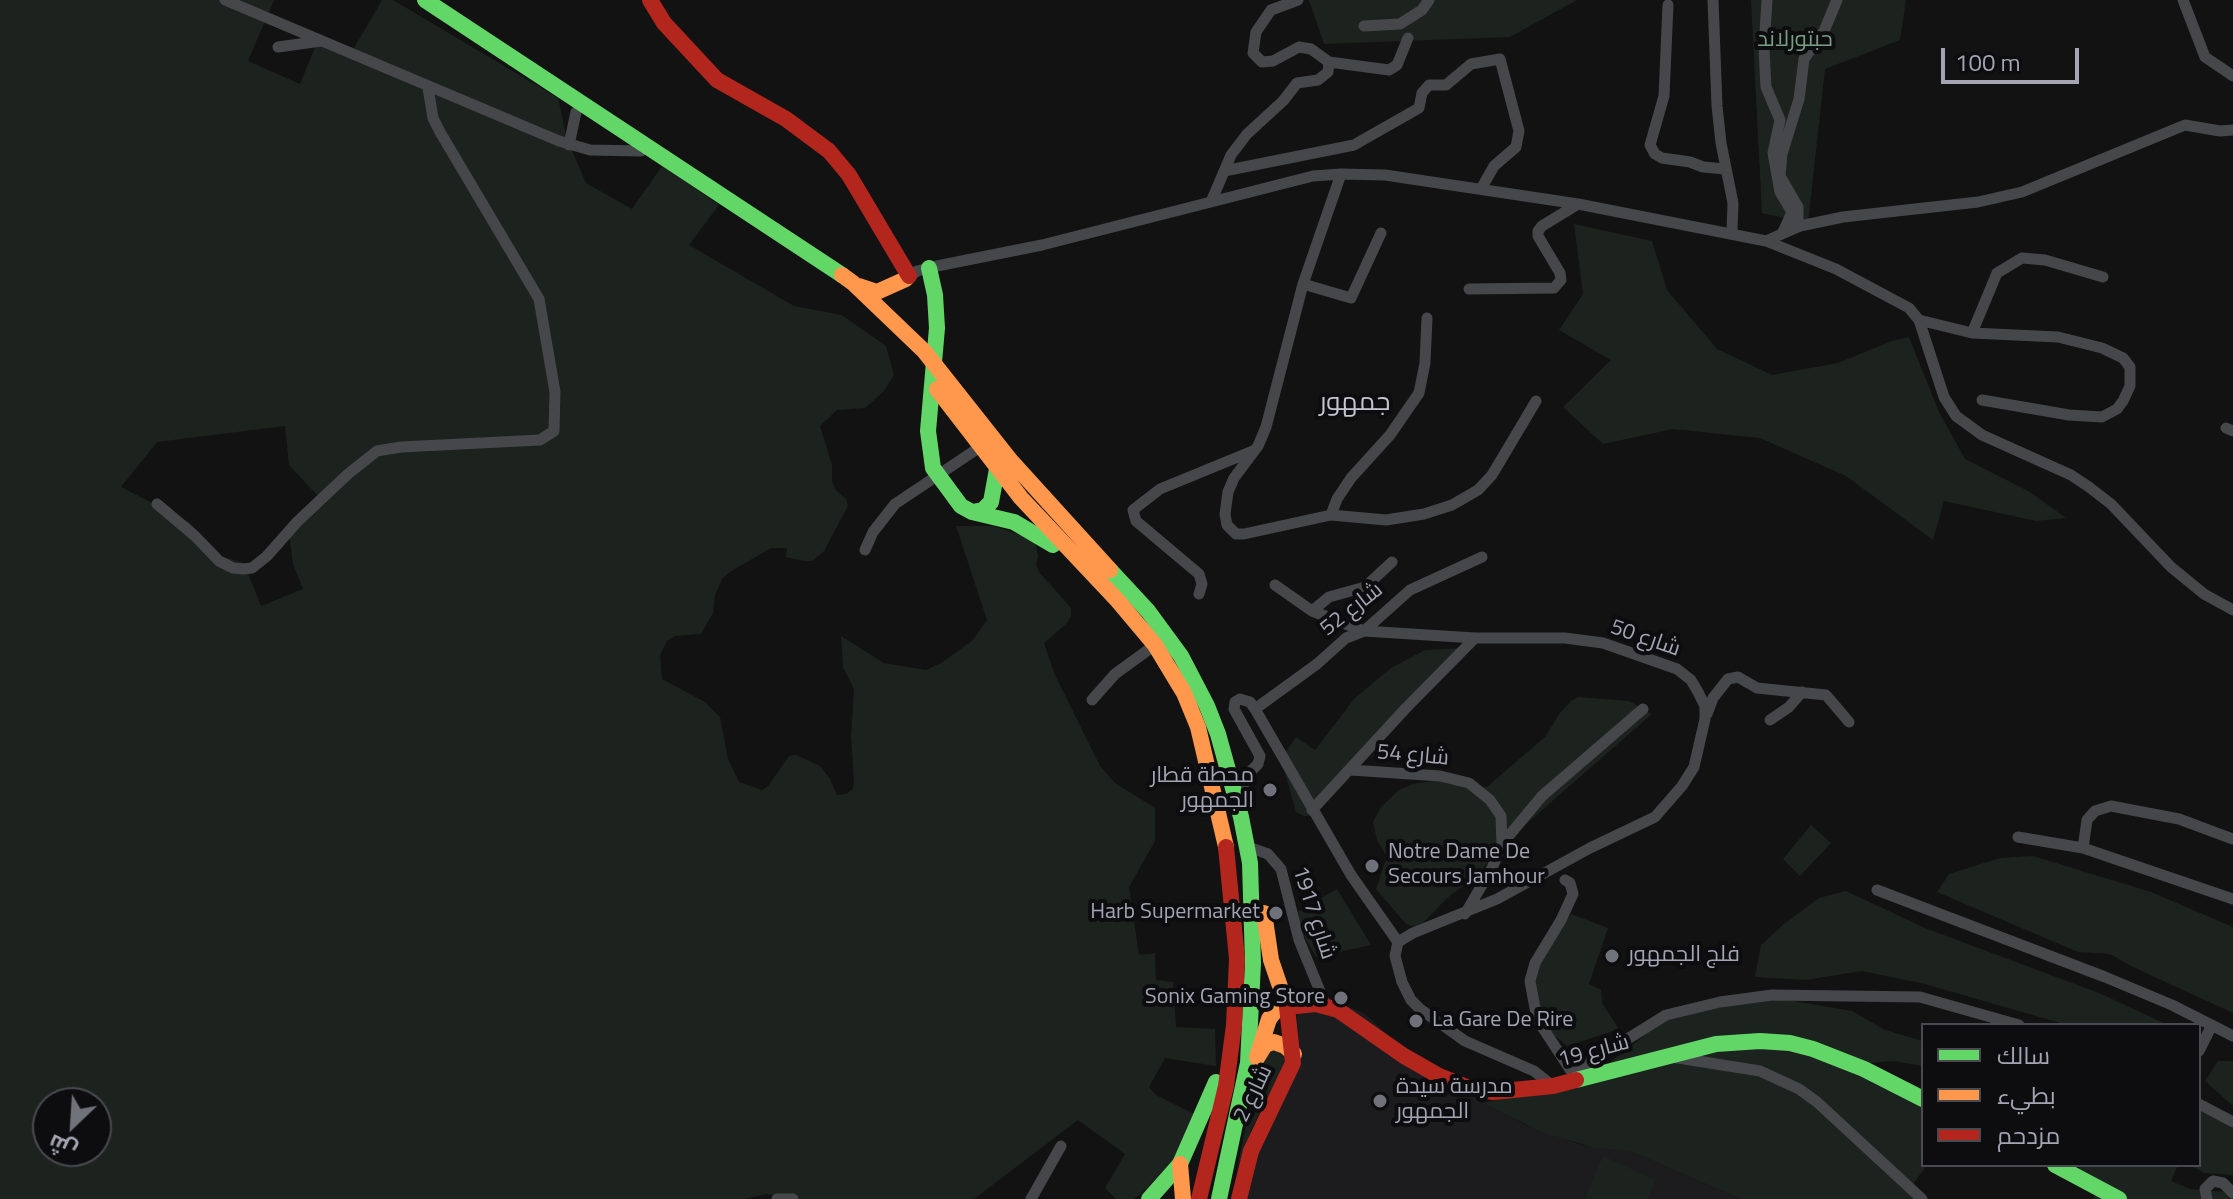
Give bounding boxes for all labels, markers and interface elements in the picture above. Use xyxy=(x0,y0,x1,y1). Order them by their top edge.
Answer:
park label: حبتورلاند xyxy=(1757,28,1833,54)
scale bar xyxy=(1945,32,2083,82)
text: 100 m xyxy=(1955,44,2021,80)
district label: جمهور xyxy=(1319,388,1391,420)
street label: شارع 52 xyxy=(1315,577,1389,643)
street label: شارع 50 xyxy=(1607,615,1683,663)
street label: شارع 54 xyxy=(1376,740,1450,772)
place label: محطة قطار الجمهور xyxy=(1150,764,1254,816)
marker: محطة قطار الجمهور xyxy=(1261,781,1279,799)
place label: Notre Dame De Secours Jamhour xyxy=(1388,840,1545,892)
marker: Notre Dame De Secours Jamhour xyxy=(1363,857,1381,875)
street label: شارع 1917 xyxy=(1285,863,1341,963)
place label: Harb Supermarket xyxy=(1090,900,1260,926)
marker: Harb Supermarket xyxy=(1267,904,1285,922)
place label: فلج الجمهور xyxy=(1628,943,1740,969)
marker: فلج الجمهور xyxy=(1603,947,1621,965)
place label: Sonix Gaming Store xyxy=(1145,985,1325,1011)
marker: Sonix Gaming Store xyxy=(1332,989,1350,1007)
place label: La Gare De Rire xyxy=(1432,1008,1573,1034)
marker: La Gare De Rire xyxy=(1407,1012,1425,1030)
legend xyxy=(1921,1023,2201,1167)
street label: شارع 19 xyxy=(1556,1030,1632,1074)
text: سالك xyxy=(1997,1037,2050,1073)
street label: شارع 2 xyxy=(1229,1061,1279,1127)
place label: مدرسة سيدة الجمهور xyxy=(1396,1075,1513,1126)
text: بطيء xyxy=(1997,1077,2056,1113)
north arrow xyxy=(32,1087,112,1167)
marker: مدرسة سيدة الجمهور xyxy=(1371,1092,1389,1110)
text: مزدحم xyxy=(1997,1117,2060,1153)
text: ش xyxy=(43,1126,83,1168)

